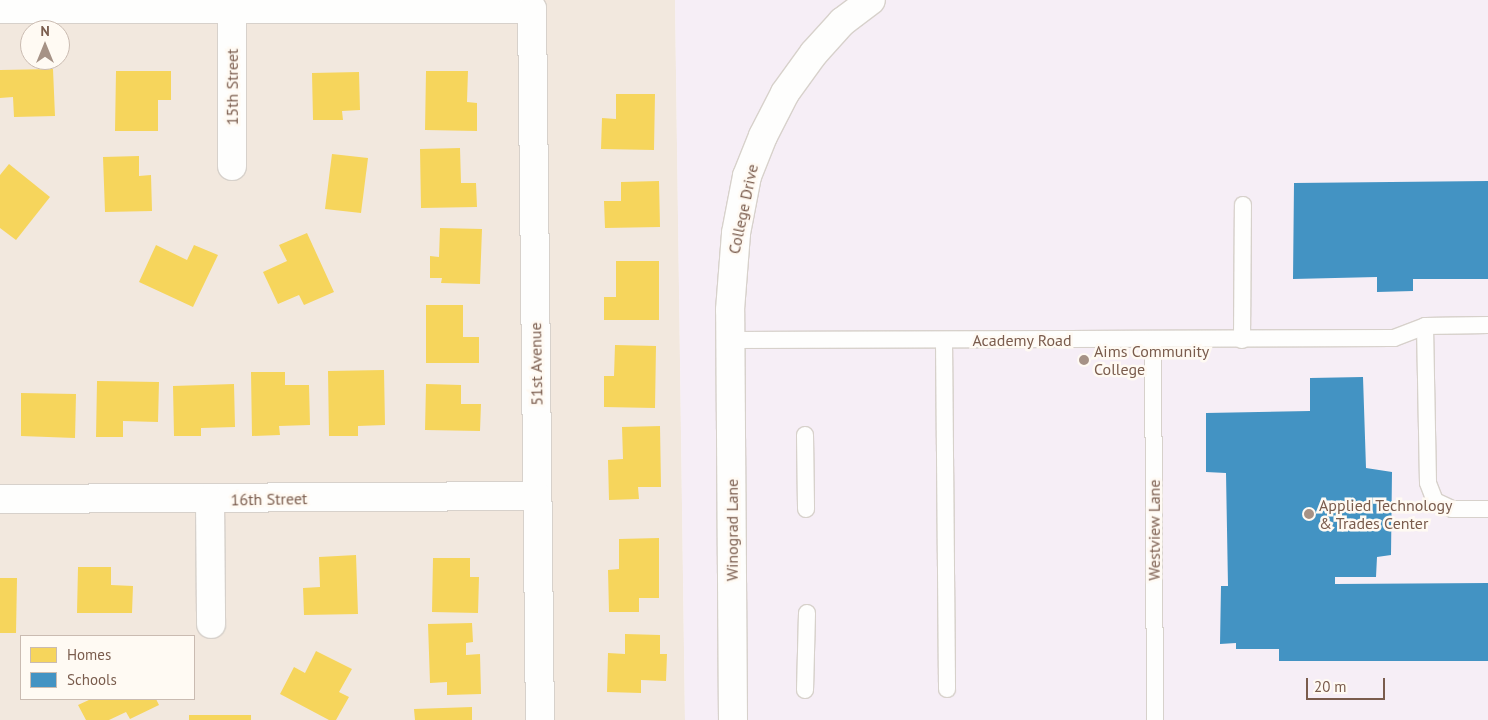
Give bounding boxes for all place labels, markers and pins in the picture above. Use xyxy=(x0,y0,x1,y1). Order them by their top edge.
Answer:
place label: Aims Community College xyxy=(1094,341,1209,379)
marker: Aims Community College xyxy=(1078,354,1090,366)
place label: Applied Technology & Trades Center xyxy=(1319,495,1453,533)
marker: Applied Technology & Trades Center xyxy=(1303,508,1315,520)

